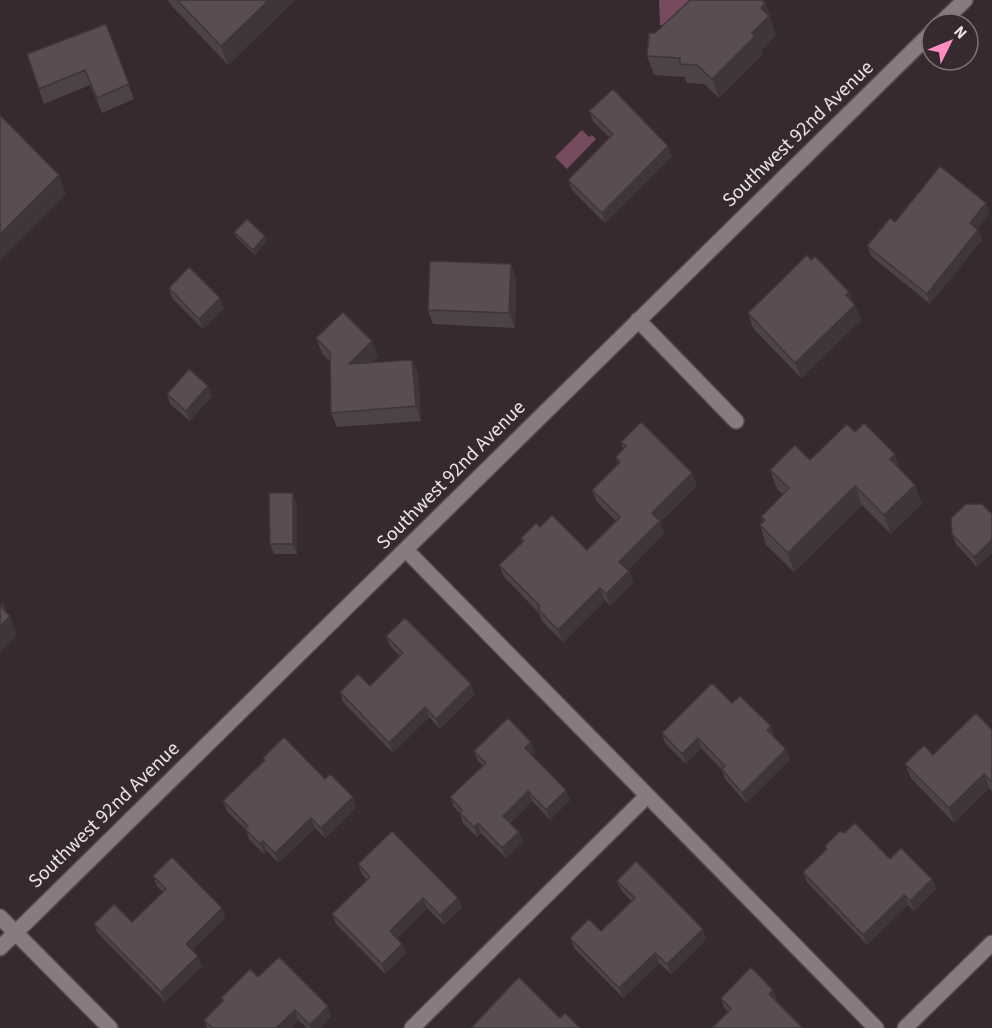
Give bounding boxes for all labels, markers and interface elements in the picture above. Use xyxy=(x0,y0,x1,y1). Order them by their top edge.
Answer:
north arrow xyxy=(920,12,980,72)
text: N xyxy=(949,21,972,44)
street label: Southwest 92nd Avenue xyxy=(716,54,880,214)
street label: Southwest 92nd Avenue xyxy=(370,394,532,556)
street label: Southwest 92nd Avenue xyxy=(22,735,186,895)

